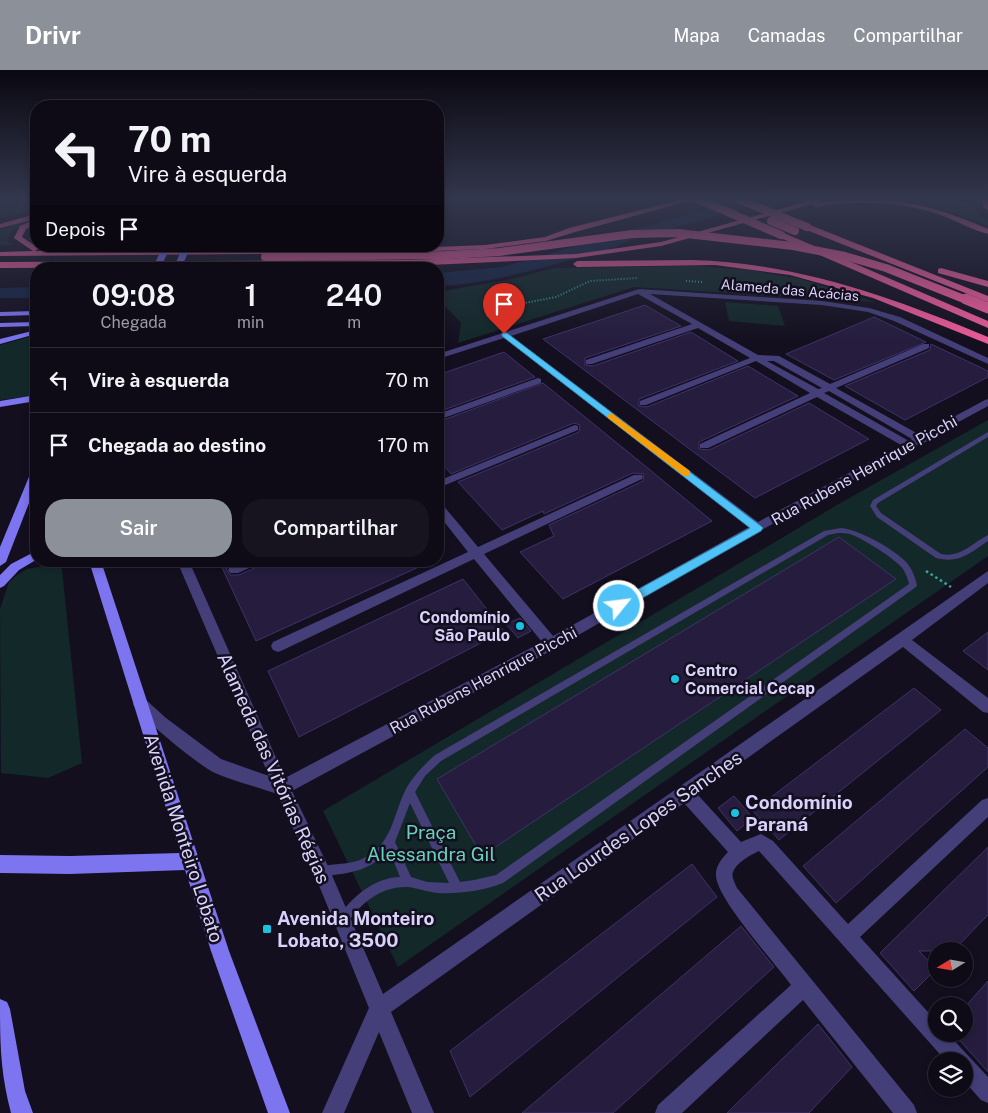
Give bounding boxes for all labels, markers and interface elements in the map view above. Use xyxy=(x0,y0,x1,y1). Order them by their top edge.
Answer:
text: Drivr xyxy=(25,21,81,49)
text: Mapa xyxy=(673,25,720,46)
text: Camadas xyxy=(748,25,825,46)
text: Compartilhar xyxy=(853,25,963,46)
text: 70 m xyxy=(128,119,211,160)
icon: left xyxy=(45,120,110,185)
text: Vire à esquerda xyxy=(128,161,287,187)
icon: arrive xyxy=(115,215,143,243)
text: Depois xyxy=(45,218,105,240)
street label: Alameda das Acácias xyxy=(720,276,860,304)
text: 09:08 xyxy=(92,277,176,313)
text: 1 xyxy=(244,277,257,313)
text: 240 xyxy=(326,277,382,313)
pin xyxy=(483,283,525,334)
icon: arrive xyxy=(490,290,518,318)
text: Chegada xyxy=(100,313,167,332)
text: min xyxy=(237,313,264,332)
text: m xyxy=(347,313,361,332)
icon: left xyxy=(45,366,73,394)
text: Vire à esquerda xyxy=(88,369,229,391)
text: 70 m xyxy=(385,369,429,391)
street label: Rua Rubens Henrique Picchi xyxy=(768,411,960,529)
icon: arrive xyxy=(45,431,73,459)
text: Chegada ao destino xyxy=(88,434,266,456)
text: 170 m xyxy=(378,434,429,456)
button: Sair xyxy=(45,499,232,557)
button: Compartilhar xyxy=(242,499,429,557)
position arrow xyxy=(592,579,644,631)
place label: Condomínio São Paulo xyxy=(419,608,510,645)
marker: Condomínio São Paulo xyxy=(514,620,526,632)
street label: Rua Rubens Henrique Picchi xyxy=(386,623,580,738)
street label: Alameda das Vitórias Régias xyxy=(213,649,335,887)
place label: Centro Comercial Cecap xyxy=(685,661,815,698)
marker: Centro Comercial Cecap xyxy=(669,673,681,685)
street label: Avenida Monteiro Lobato xyxy=(140,731,228,945)
street label: Rua Lourdes Lopes Sanches xyxy=(530,746,746,906)
place label: Condomínio Paraná xyxy=(745,791,853,835)
marker: Condomínio Paraná xyxy=(729,807,741,819)
park label: Praça Alessandra Gil xyxy=(367,821,495,865)
place label: Avenida Monteiro Lobato, 3500 xyxy=(277,907,434,951)
marker: Avenida Monteiro Lobato, 3500 xyxy=(261,923,273,935)
north arrow xyxy=(928,942,972,988)
map controls xyxy=(928,942,973,1097)
button: search xyxy=(928,997,973,1042)
button: layers xyxy=(928,1052,973,1097)

